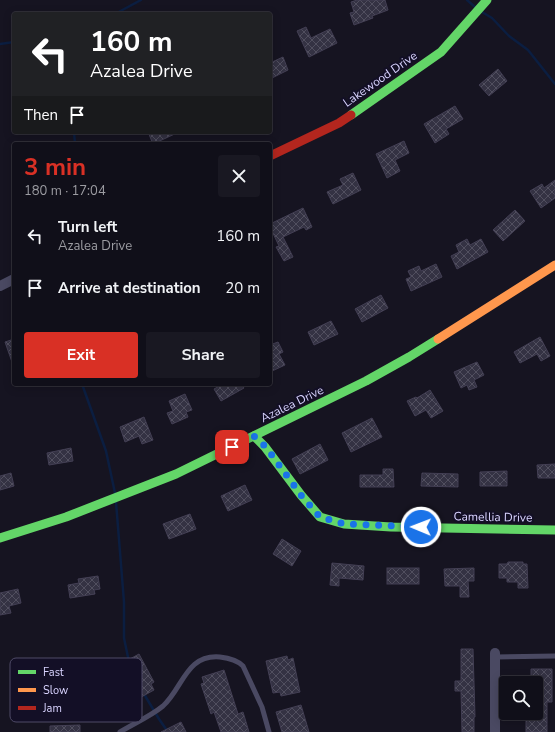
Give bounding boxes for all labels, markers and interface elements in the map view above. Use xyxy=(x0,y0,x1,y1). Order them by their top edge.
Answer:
text: 160 m xyxy=(90,23,173,61)
icon: left xyxy=(24,28,76,80)
street label: Lakewood Drive xyxy=(340,48,420,110)
text: Azalea Drive xyxy=(90,59,193,83)
icon: arrive xyxy=(66,104,88,126)
text: Then xyxy=(24,105,58,125)
text: 3 min xyxy=(24,151,86,183)
button: close xyxy=(218,155,260,197)
text: 180 m · 17:04 xyxy=(24,182,106,200)
text: Turn left xyxy=(58,217,117,237)
icon: left xyxy=(24,225,46,247)
text: 160 m xyxy=(216,226,260,246)
text: Azalea Drive xyxy=(58,237,132,255)
icon: arrive xyxy=(24,277,46,299)
text: Arrive at destination xyxy=(58,278,201,298)
text: 20 m xyxy=(225,278,260,298)
button: Exit xyxy=(24,332,138,378)
button: Share xyxy=(146,332,260,378)
street label: Azalea Drive xyxy=(258,382,326,426)
pin xyxy=(215,430,249,464)
icon: arrive xyxy=(221,436,243,458)
position arrow xyxy=(400,506,442,548)
street label: Camellia Drive xyxy=(454,508,532,526)
legend xyxy=(10,658,142,722)
text: Fast xyxy=(43,665,64,680)
map controls xyxy=(499,676,543,720)
button: search xyxy=(499,676,543,720)
text: Slow xyxy=(43,683,68,698)
text: Jam xyxy=(42,701,62,716)

